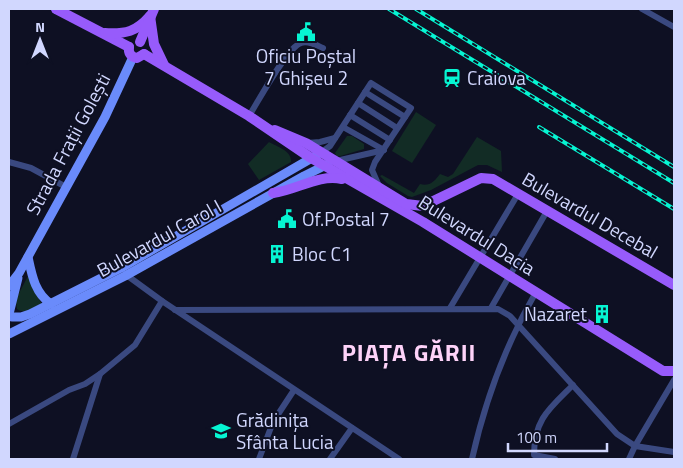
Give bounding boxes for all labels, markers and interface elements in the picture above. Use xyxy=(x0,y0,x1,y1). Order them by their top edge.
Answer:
north arrow xyxy=(15,15,65,65)
text: N xyxy=(35,16,45,37)
public building icon: Oficiu Poștal 7 Ghișeu 2 xyxy=(295,21,317,43)
place label: Oficiu Poștal 7 Ghișeu 2 xyxy=(256,41,356,92)
place label: Craiova xyxy=(467,63,526,92)
station icon: Craiova xyxy=(441,67,463,89)
street label: Strada Frații Golești xyxy=(18,68,117,220)
street label: Bulevardul Decebal xyxy=(517,164,664,265)
street label: Bulevardul Dacia xyxy=(413,187,542,282)
street label: Bulevardul Carol I xyxy=(91,191,226,284)
place label: Of.Postal 7 xyxy=(302,204,390,233)
public building icon: Of.Postal 7 xyxy=(276,208,298,230)
place label: Bloc C1 xyxy=(292,239,352,268)
building icon: Bloc C1 xyxy=(266,243,288,265)
place label: Nazaret xyxy=(524,299,587,328)
building icon: Nazaret xyxy=(591,303,613,325)
district label: PIAȚA GĂRII xyxy=(342,334,476,370)
place label: Grădinița Sfânta Lucia xyxy=(236,405,334,456)
school or university icon: Grădinița Sfânta Lucia xyxy=(210,420,232,442)
scale bar xyxy=(508,420,607,452)
text: 100 m xyxy=(516,426,557,449)

